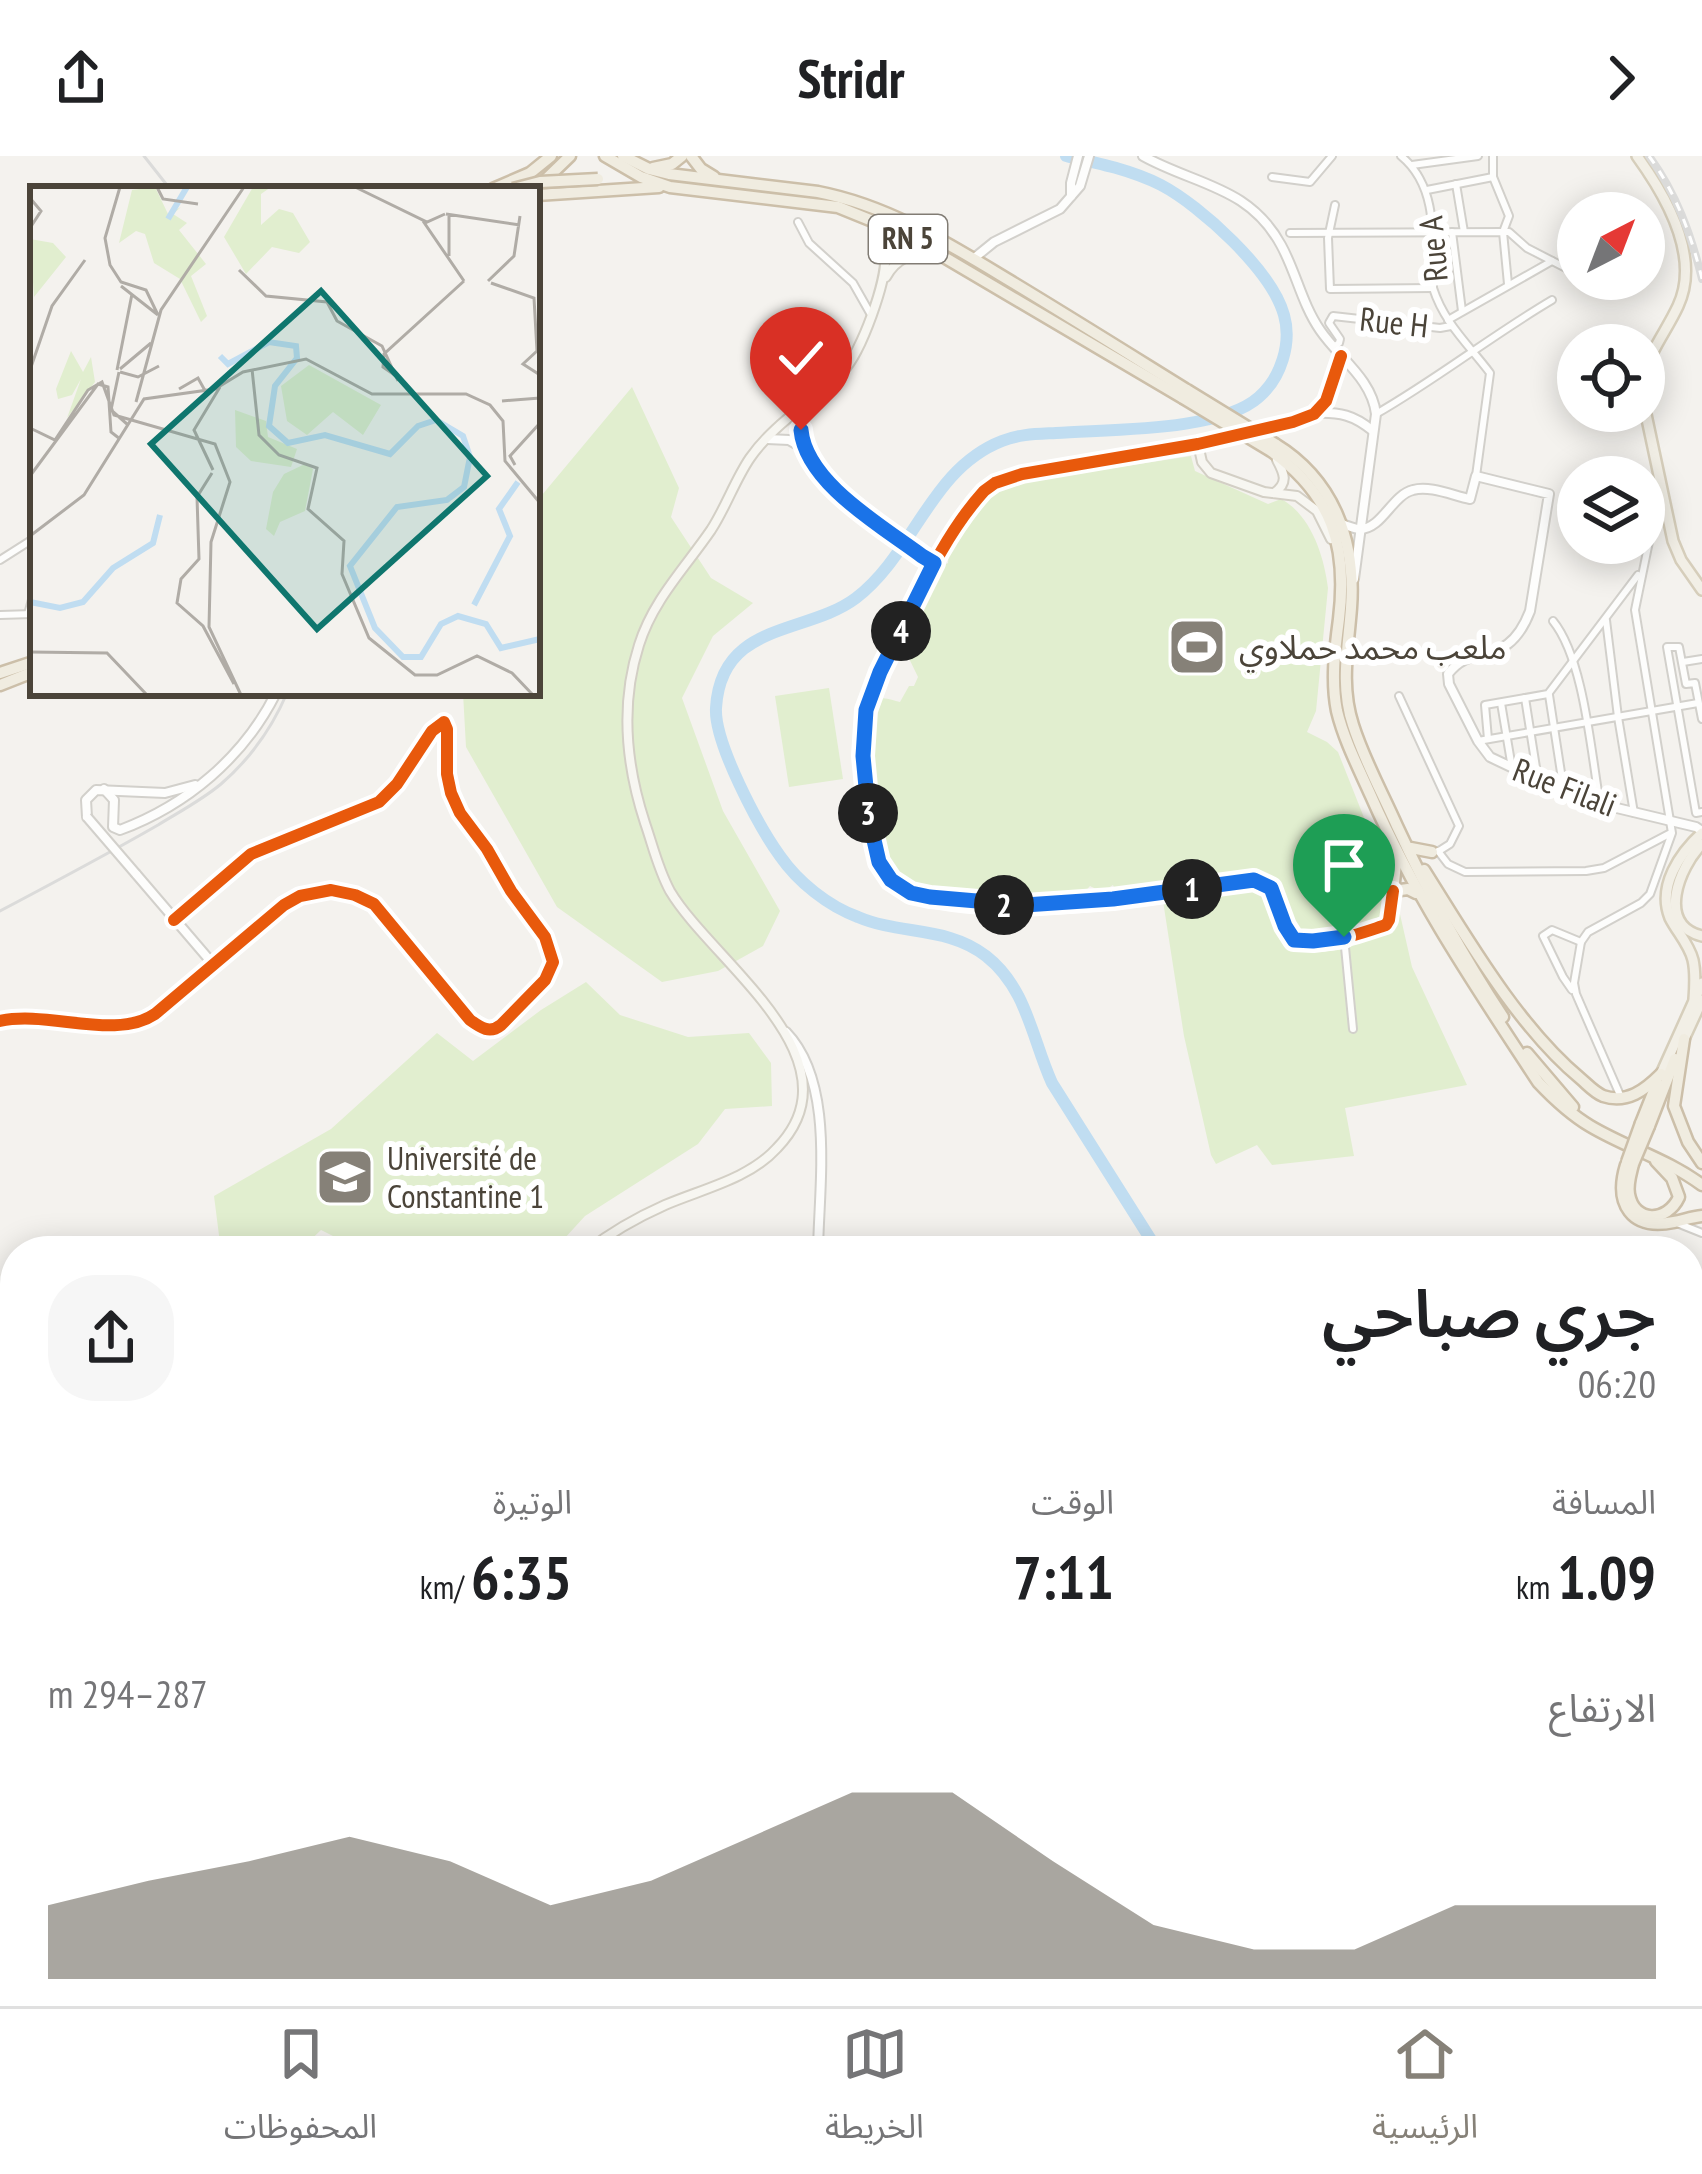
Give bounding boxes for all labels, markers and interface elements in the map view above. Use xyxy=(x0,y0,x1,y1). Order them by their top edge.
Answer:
text: Stridr xyxy=(797,43,905,113)
icon: share xyxy=(48,45,114,111)
icon: forward xyxy=(1588,45,1654,111)
inset map xyxy=(30,186,540,696)
north arrow xyxy=(1557,192,1665,300)
map controls xyxy=(1557,192,1665,564)
street label: Rue A xyxy=(1408,214,1457,284)
road number: RN 5 xyxy=(869,215,947,263)
street label: Rue H xyxy=(1358,297,1430,346)
pin xyxy=(750,307,852,430)
button: locate xyxy=(1557,324,1665,432)
icon: check xyxy=(768,325,834,391)
button: layers xyxy=(1557,456,1665,564)
pin: 4 xyxy=(871,601,931,661)
text: 4 xyxy=(893,609,909,652)
sports icon: ملعب محمد حملاوي xyxy=(1166,616,1228,678)
place label: ملعب محمد حملاوي xyxy=(1239,625,1507,673)
street label: Rue Filali xyxy=(1507,747,1623,826)
pin: 3 xyxy=(838,783,898,843)
text: 3 xyxy=(860,791,876,834)
pin xyxy=(1293,814,1395,937)
icon: arrive xyxy=(1311,832,1377,898)
pin: 1 xyxy=(1162,859,1222,919)
text: 1 xyxy=(1184,867,1200,910)
pin: 2 xyxy=(974,875,1034,935)
text: 2 xyxy=(996,883,1012,926)
place label: Université de Constantine 1 xyxy=(387,1136,544,1217)
school or university icon: Université de Constantine 1 xyxy=(314,1146,376,1208)
text: جري صباحي xyxy=(1322,1270,1656,1355)
button: share xyxy=(48,1275,174,1401)
text: 06:20 xyxy=(1578,1358,1656,1409)
text: الوتيرة xyxy=(493,1480,572,1523)
text: الوقت xyxy=(1031,1480,1114,1523)
text: المسافة xyxy=(1552,1480,1656,1523)
text: 6:35 xyxy=(471,1538,572,1616)
text: 7:11 xyxy=(1013,1538,1114,1616)
text: 1.09 xyxy=(1557,1538,1656,1616)
text: /km xyxy=(420,1565,471,1608)
text: km xyxy=(1516,1565,1557,1608)
text: 287–294 m xyxy=(48,1668,208,1719)
text: الارتفاع xyxy=(1549,1682,1656,1733)
tab: المحفوظات xyxy=(224,2021,377,2162)
tab: الخريطة xyxy=(825,2021,924,2162)
tab: الرئيسية xyxy=(1372,2021,1478,2162)

